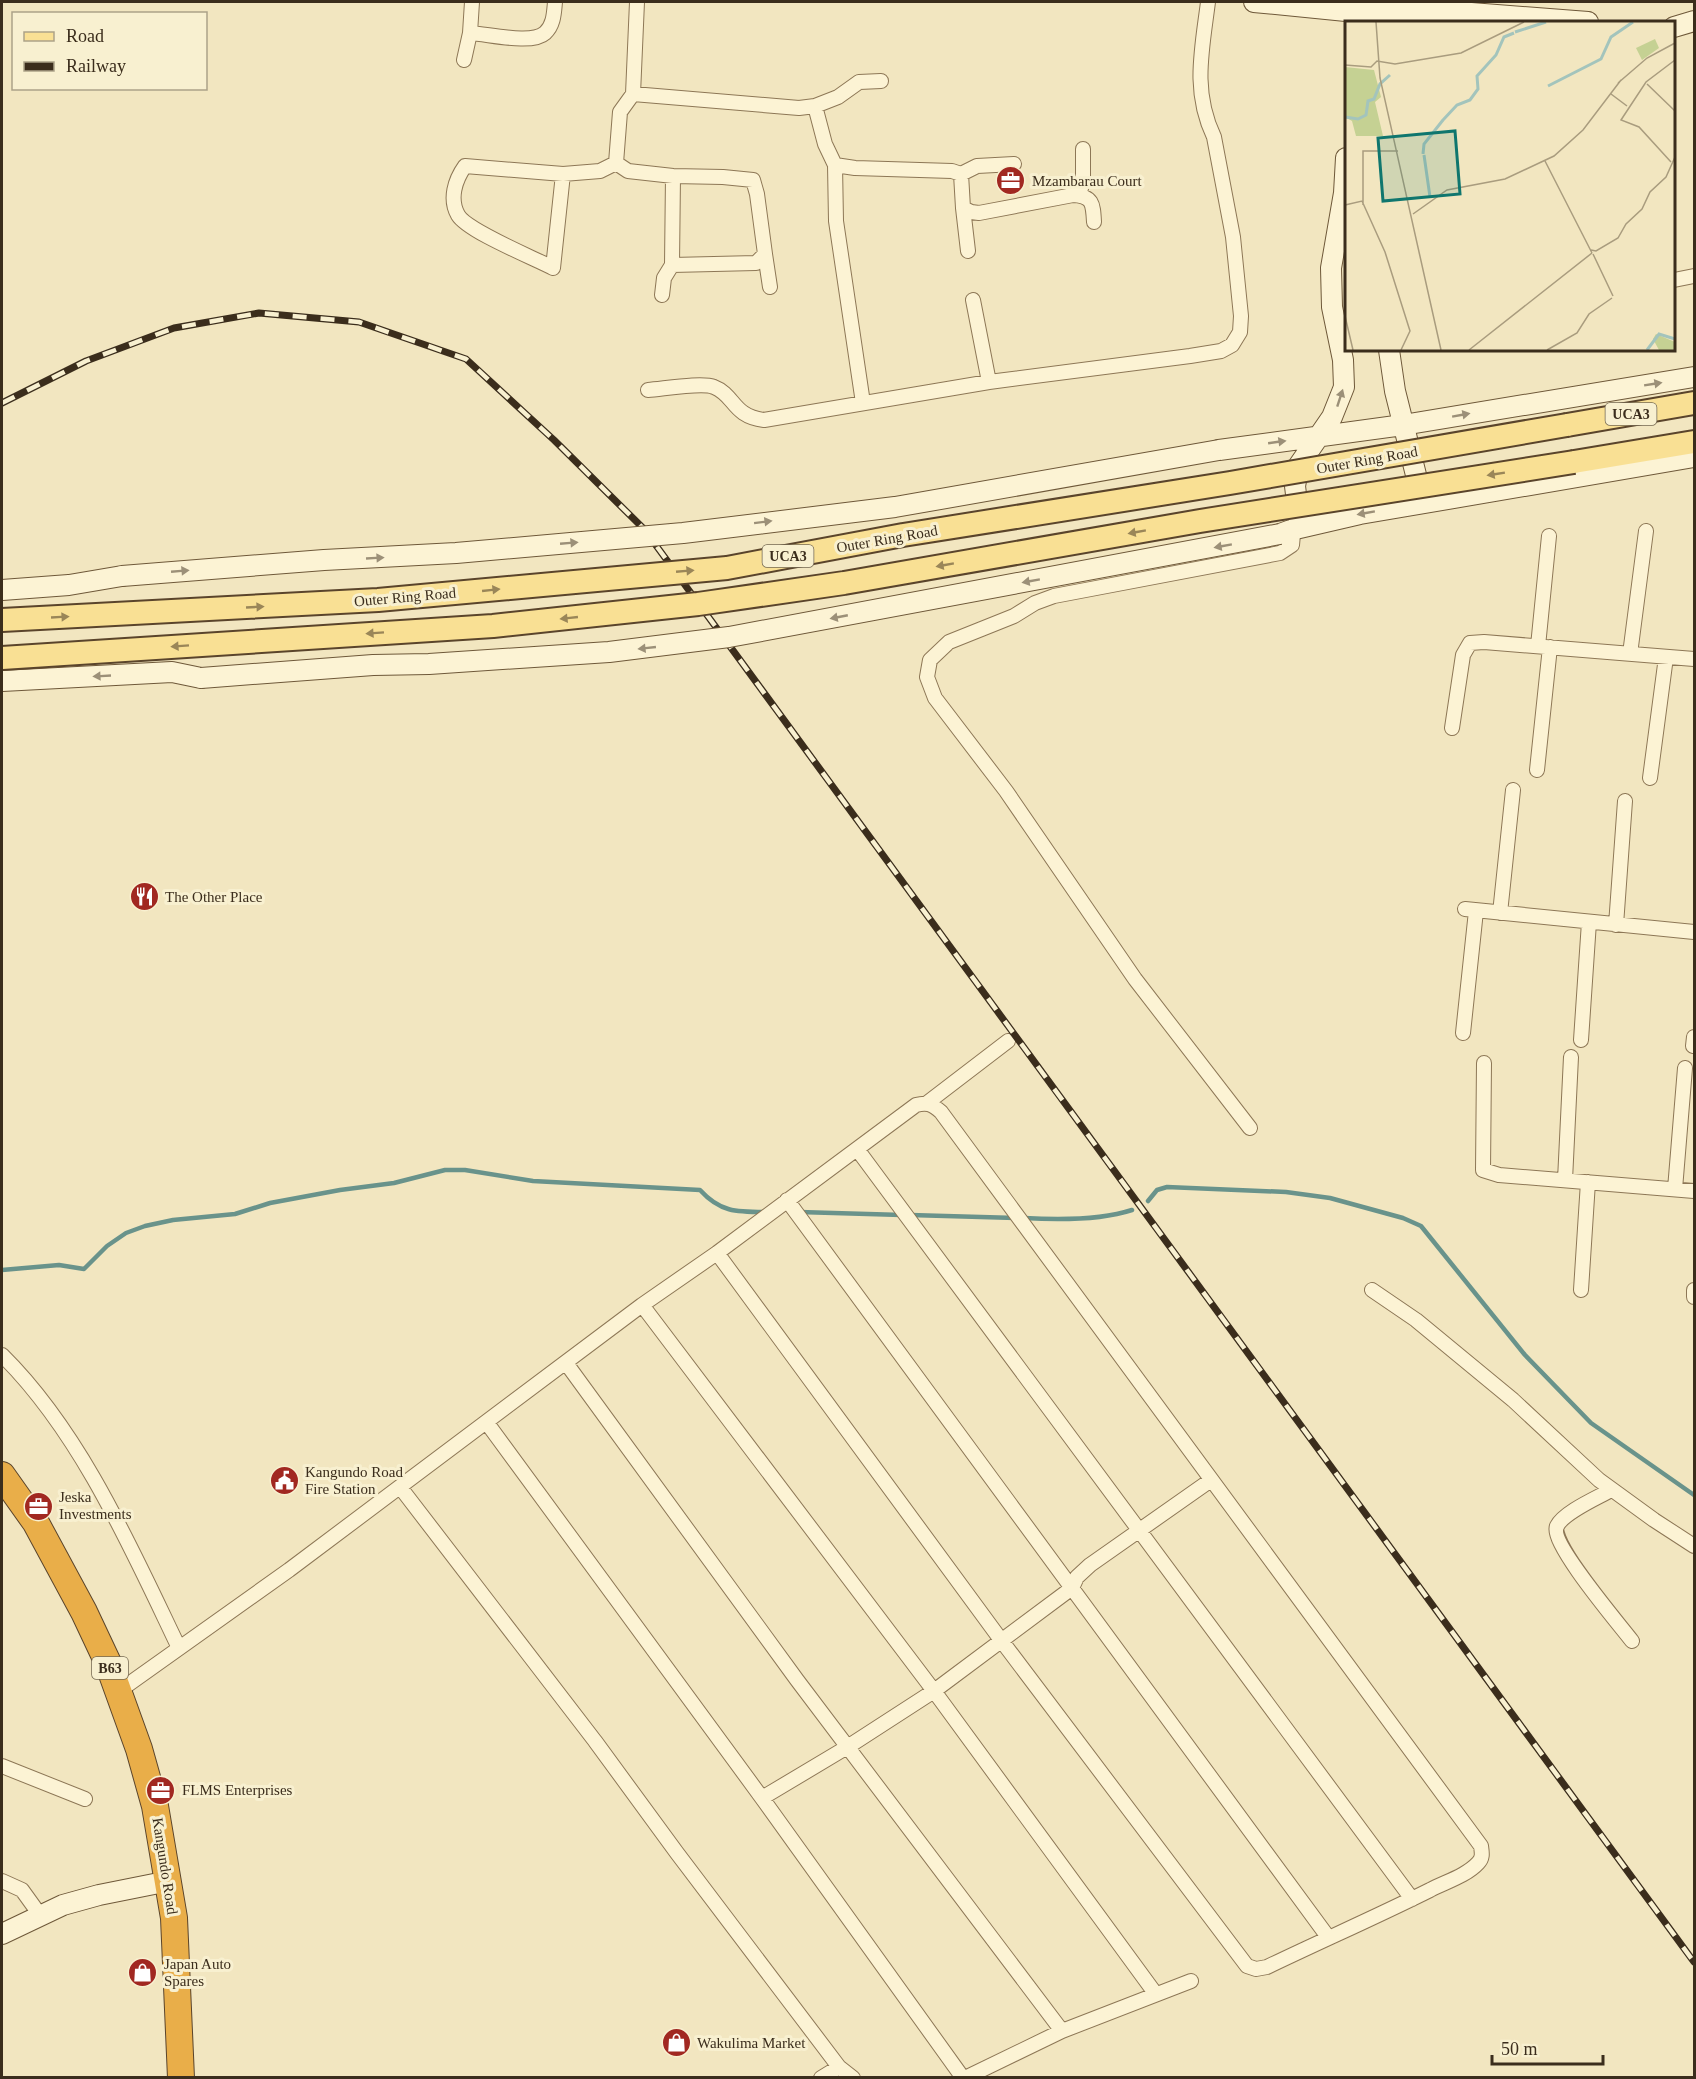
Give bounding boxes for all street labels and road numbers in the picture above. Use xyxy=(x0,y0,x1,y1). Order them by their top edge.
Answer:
road number: UCA3 xyxy=(1606,403,1656,425)
street label: Outer Ring Road xyxy=(1315,443,1419,477)
street label: Outer Ring Road xyxy=(835,522,939,556)
road number: UCA3 xyxy=(762,545,814,567)
street label: Outer Ring Road xyxy=(353,585,457,609)
road number: B63 xyxy=(92,1657,128,1679)
street label: Kangundo Road xyxy=(149,1816,181,1916)

